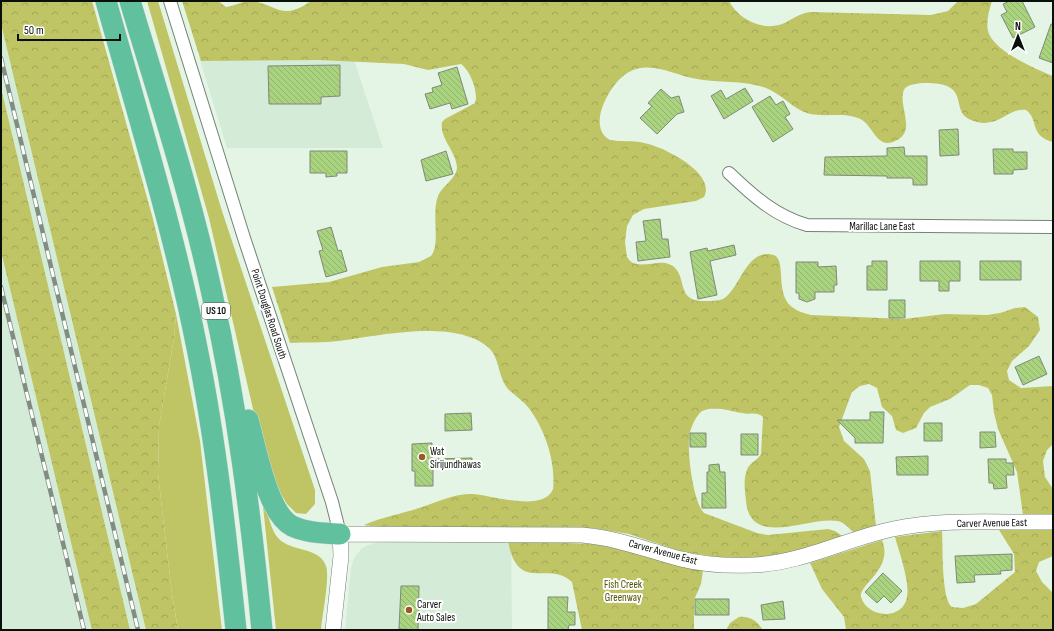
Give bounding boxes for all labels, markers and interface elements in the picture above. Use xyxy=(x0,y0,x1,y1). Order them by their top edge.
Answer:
scale bar xyxy=(18,16,120,42)
north arrow xyxy=(998,16,1038,56)
text: N xyxy=(1015,20,1021,33)
text: 50 m xyxy=(24,23,44,38)
street label: Marillac Lane East xyxy=(849,220,915,233)
street label: Point Douglas Road South xyxy=(248,267,290,361)
road number: US 10 xyxy=(202,303,230,319)
place label: Wat Sirijundhawas xyxy=(430,445,481,471)
marker: Wat Sirijundhawas xyxy=(417,452,427,462)
street label: Carver Avenue East xyxy=(957,516,1028,530)
street label: Carver Avenue East xyxy=(627,537,699,568)
park label: Fish Creek Greenway xyxy=(604,578,643,604)
place label: Carver Auto Sales xyxy=(416,598,455,624)
marker: Carver Auto Sales xyxy=(404,605,414,615)

